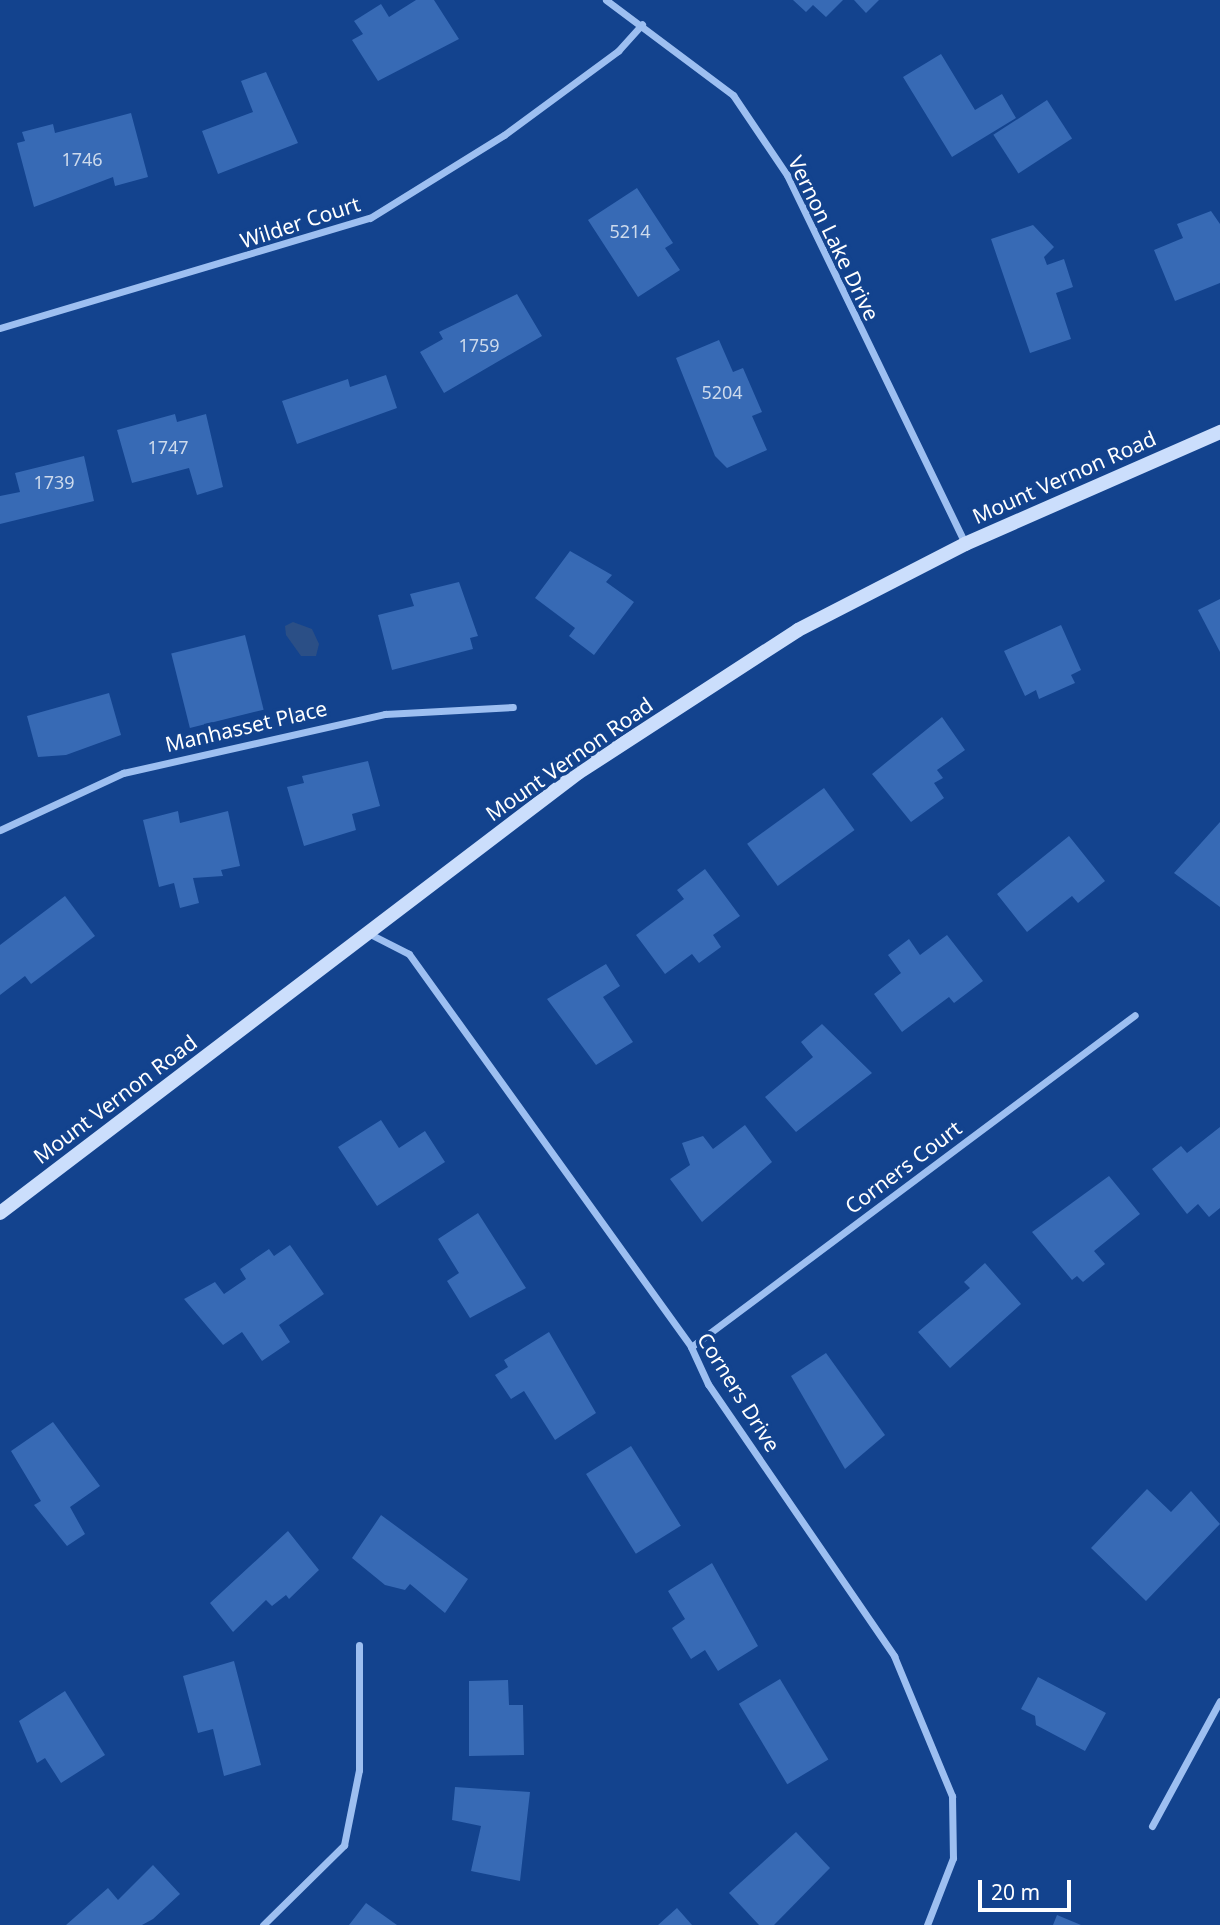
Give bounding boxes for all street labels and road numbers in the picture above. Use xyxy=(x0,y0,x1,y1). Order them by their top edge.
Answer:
street label: Vernon Lake Drive xyxy=(783,152,885,324)
street label: Wilder Court xyxy=(237,191,363,253)
street label: Mount Vernon Road xyxy=(968,425,1160,529)
street label: Mount Vernon Road xyxy=(481,692,657,826)
street label: Manhasset Place xyxy=(163,695,329,757)
street label: Mount Vernon Road xyxy=(28,1029,202,1169)
street label: Corners Court xyxy=(840,1115,966,1219)
street label: Corners Drive xyxy=(692,1328,786,1456)

